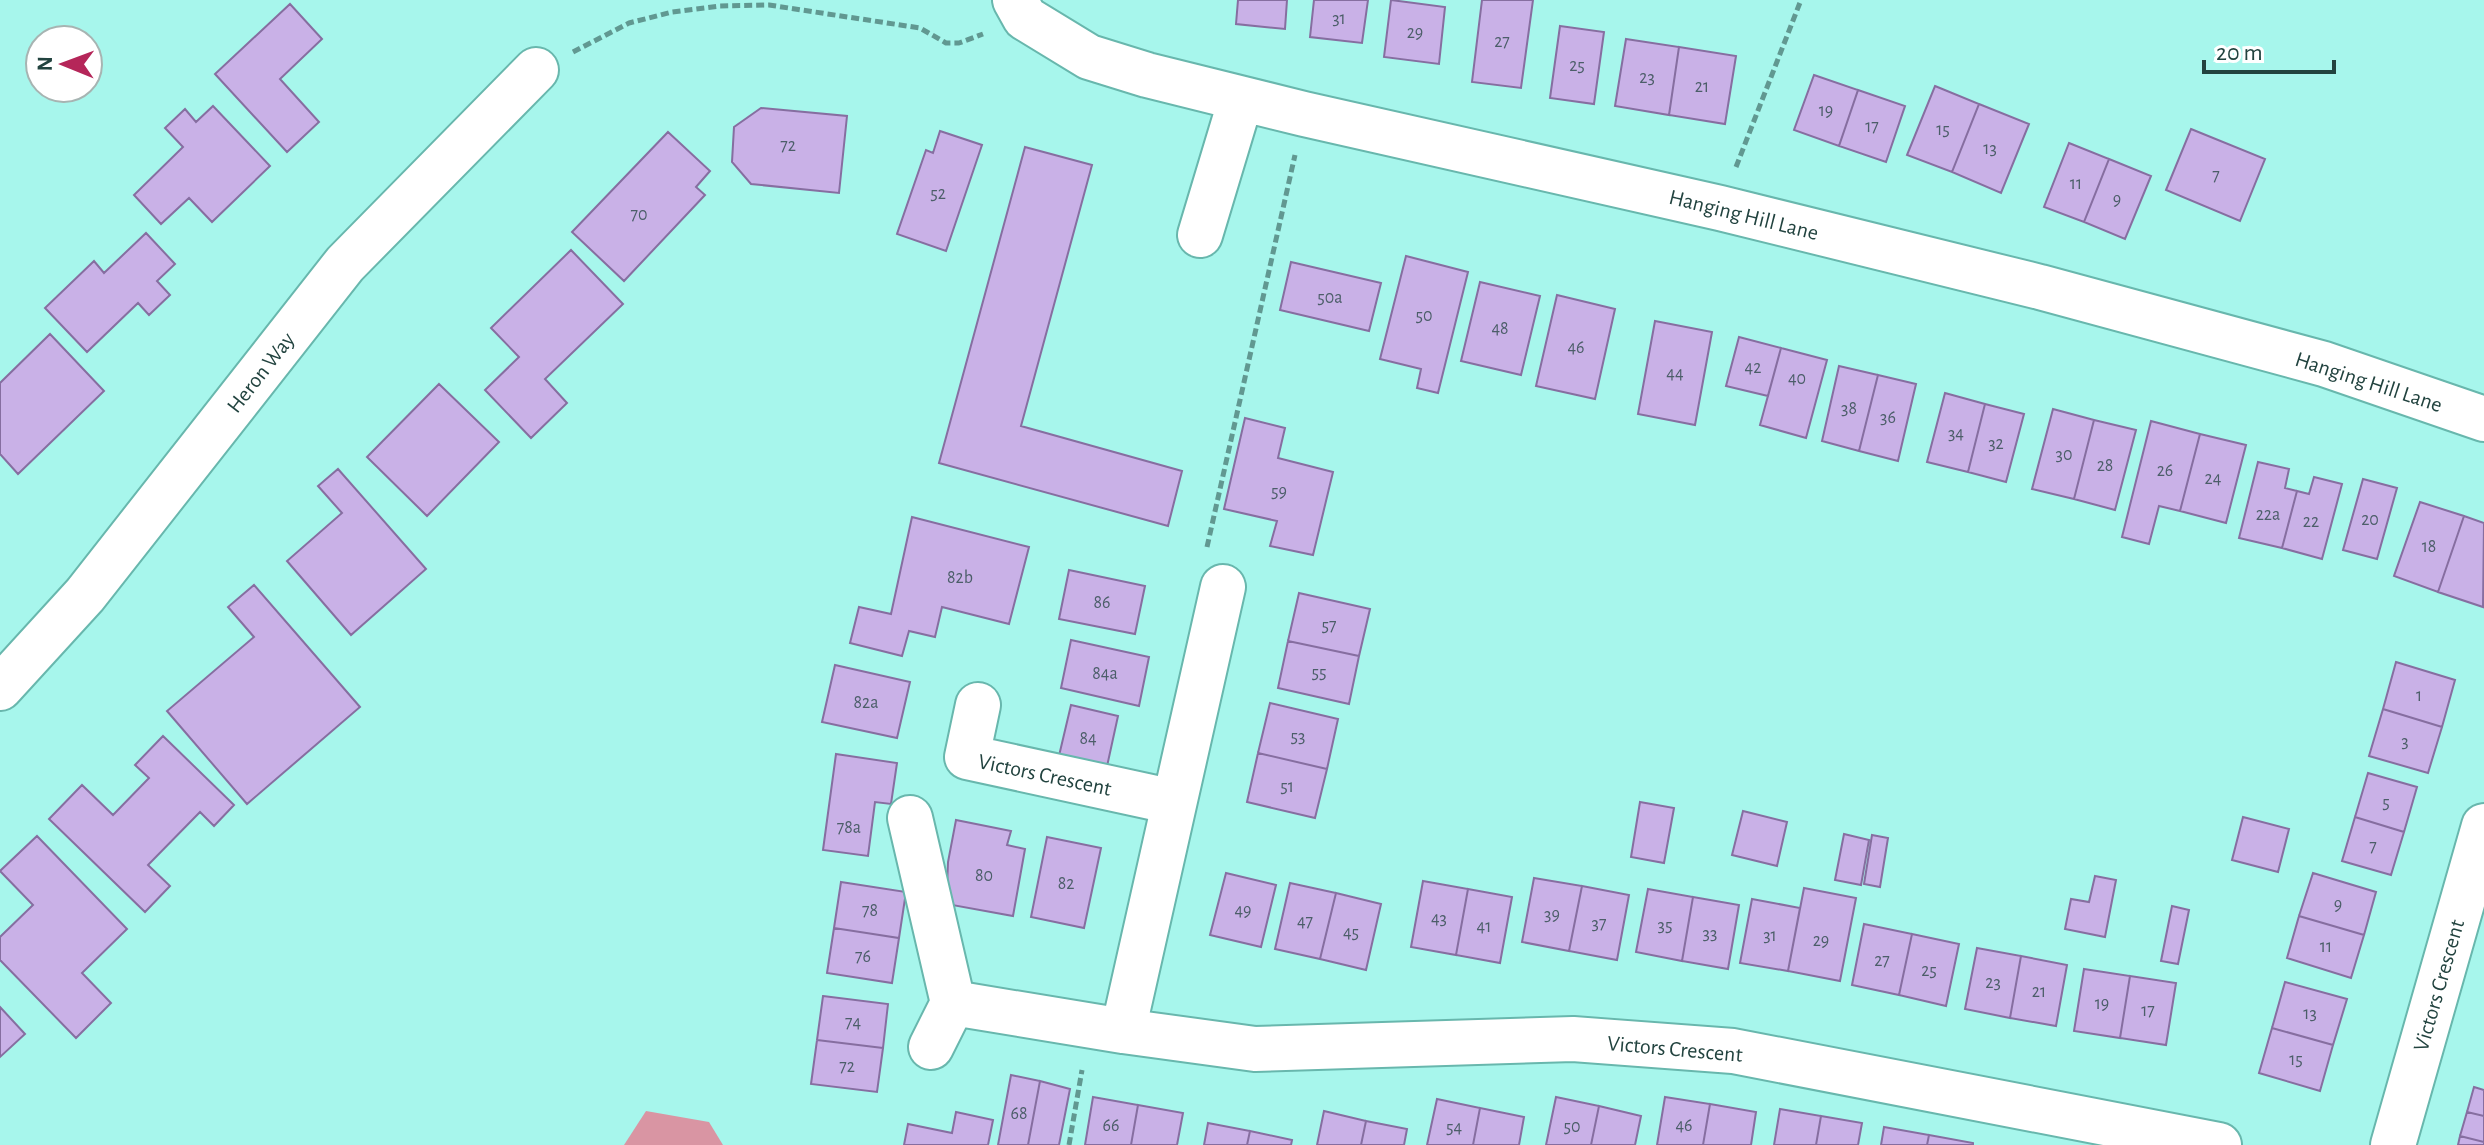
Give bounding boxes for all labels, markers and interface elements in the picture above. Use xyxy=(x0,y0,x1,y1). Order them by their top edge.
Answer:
house number: 31 xyxy=(1332,10,1346,28)
north arrow xyxy=(24,24,104,104)
house number: 29 xyxy=(1407,24,1423,42)
scale bar xyxy=(2204,24,2334,74)
house number: 27 xyxy=(1494,33,1510,51)
text: 20 m xyxy=(2216,41,2263,65)
text: N xyxy=(34,56,56,72)
house number: 25 xyxy=(1569,57,1585,75)
house number: 23 xyxy=(1639,69,1655,87)
house number: 21 xyxy=(1695,78,1709,96)
house number: 19 xyxy=(1819,102,1833,120)
house number: 17 xyxy=(1865,118,1879,136)
house number: 15 xyxy=(1936,121,1950,139)
house number: 72 xyxy=(780,137,796,155)
house number: 13 xyxy=(1983,140,1997,158)
house number: 7 xyxy=(2212,167,2220,185)
house number: 11 xyxy=(2070,175,2082,193)
house number: 52 xyxy=(930,185,946,203)
street label: Hanging Hill Lane xyxy=(1667,186,1821,244)
house number: 9 xyxy=(2113,191,2121,209)
house number: 70 xyxy=(630,206,648,224)
house number: 50a xyxy=(1317,289,1343,307)
house number: 50 xyxy=(1415,307,1433,325)
house number: 48 xyxy=(1491,320,1509,338)
street label: Heron Way xyxy=(223,328,299,417)
house number: 46 xyxy=(1567,339,1585,357)
street label: Hanging Hill Lane xyxy=(2292,348,2445,416)
house number: 42 xyxy=(1745,359,1761,377)
house number: 44 xyxy=(1666,365,1684,383)
house number: 40 xyxy=(1788,370,1806,388)
house number: 38 xyxy=(1841,400,1857,418)
house number: 36 xyxy=(1880,409,1896,427)
house number: 34 xyxy=(1948,425,1964,443)
house number: 32 xyxy=(1988,435,2004,453)
house number: 30 xyxy=(2056,446,2072,464)
house number: 28 xyxy=(2097,457,2113,475)
house number: 26 xyxy=(2157,462,2173,480)
house number: 24 xyxy=(2205,470,2222,488)
house number: 59 xyxy=(1271,483,1287,501)
house number: 22a xyxy=(2256,506,2280,524)
house number: 20 xyxy=(2361,511,2379,529)
house number: 22 xyxy=(2303,513,2319,531)
house number: 18 xyxy=(2422,538,2436,556)
house number: 82b xyxy=(947,569,973,587)
house number: 86 xyxy=(1094,594,1111,612)
house number: 57 xyxy=(1321,617,1337,635)
house number: 55 xyxy=(1311,664,1327,682)
house number: 84a xyxy=(1092,665,1118,683)
house number: 1 xyxy=(2416,687,2422,705)
house number: 82a xyxy=(853,694,879,712)
house number: 53 xyxy=(1291,728,1305,746)
house number: 84 xyxy=(1079,730,1097,748)
house number: 3 xyxy=(2401,733,2409,751)
street label: Victors Crescent xyxy=(976,750,1113,800)
house number: 51 xyxy=(1280,778,1294,796)
house number: 5 xyxy=(2382,794,2390,812)
house number: 78a xyxy=(837,819,861,837)
house number: 7 xyxy=(2369,838,2377,856)
house number: 80 xyxy=(975,867,993,885)
house number: 82 xyxy=(1058,875,1074,893)
house number: 9 xyxy=(2334,896,2342,914)
house number: 78 xyxy=(862,902,878,920)
house number: 49 xyxy=(1234,902,1252,920)
house number: 39 xyxy=(1544,906,1560,924)
house number: 43 xyxy=(1431,910,1447,928)
house number: 47 xyxy=(1297,913,1313,931)
house number: 37 xyxy=(1592,915,1606,933)
house number: 35 xyxy=(1658,917,1672,935)
street label: Victors Crescent xyxy=(2410,917,2468,1054)
house number: 41 xyxy=(1477,918,1491,936)
house number: 45 xyxy=(1343,924,1359,942)
house number: 33 xyxy=(1703,925,1717,943)
house number: 31 xyxy=(1763,927,1777,945)
house number: 29 xyxy=(1813,932,1829,950)
house number: 11 xyxy=(2320,938,2332,956)
house number: 76 xyxy=(855,948,871,966)
house number: 27 xyxy=(1874,952,1890,970)
house number: 25 xyxy=(1921,962,1937,980)
house number: 23 xyxy=(1985,974,2001,992)
house number: 21 xyxy=(2032,983,2046,1001)
house number: 19 xyxy=(2095,995,2109,1013)
house number: 17 xyxy=(2141,1002,2155,1020)
house number: 13 xyxy=(2303,1005,2317,1023)
house number: 74 xyxy=(845,1014,861,1032)
street label: Victors Crescent xyxy=(1606,1032,1743,1066)
house number: 15 xyxy=(2289,1051,2303,1069)
house number: 72 xyxy=(839,1058,855,1076)
house number: 68 xyxy=(1011,1105,1028,1123)
house number: 66 xyxy=(1103,1117,1119,1135)
house number: 46 xyxy=(1675,1117,1693,1135)
house number: 50 xyxy=(1563,1118,1581,1136)
house number: 54 xyxy=(1446,1119,1462,1137)

